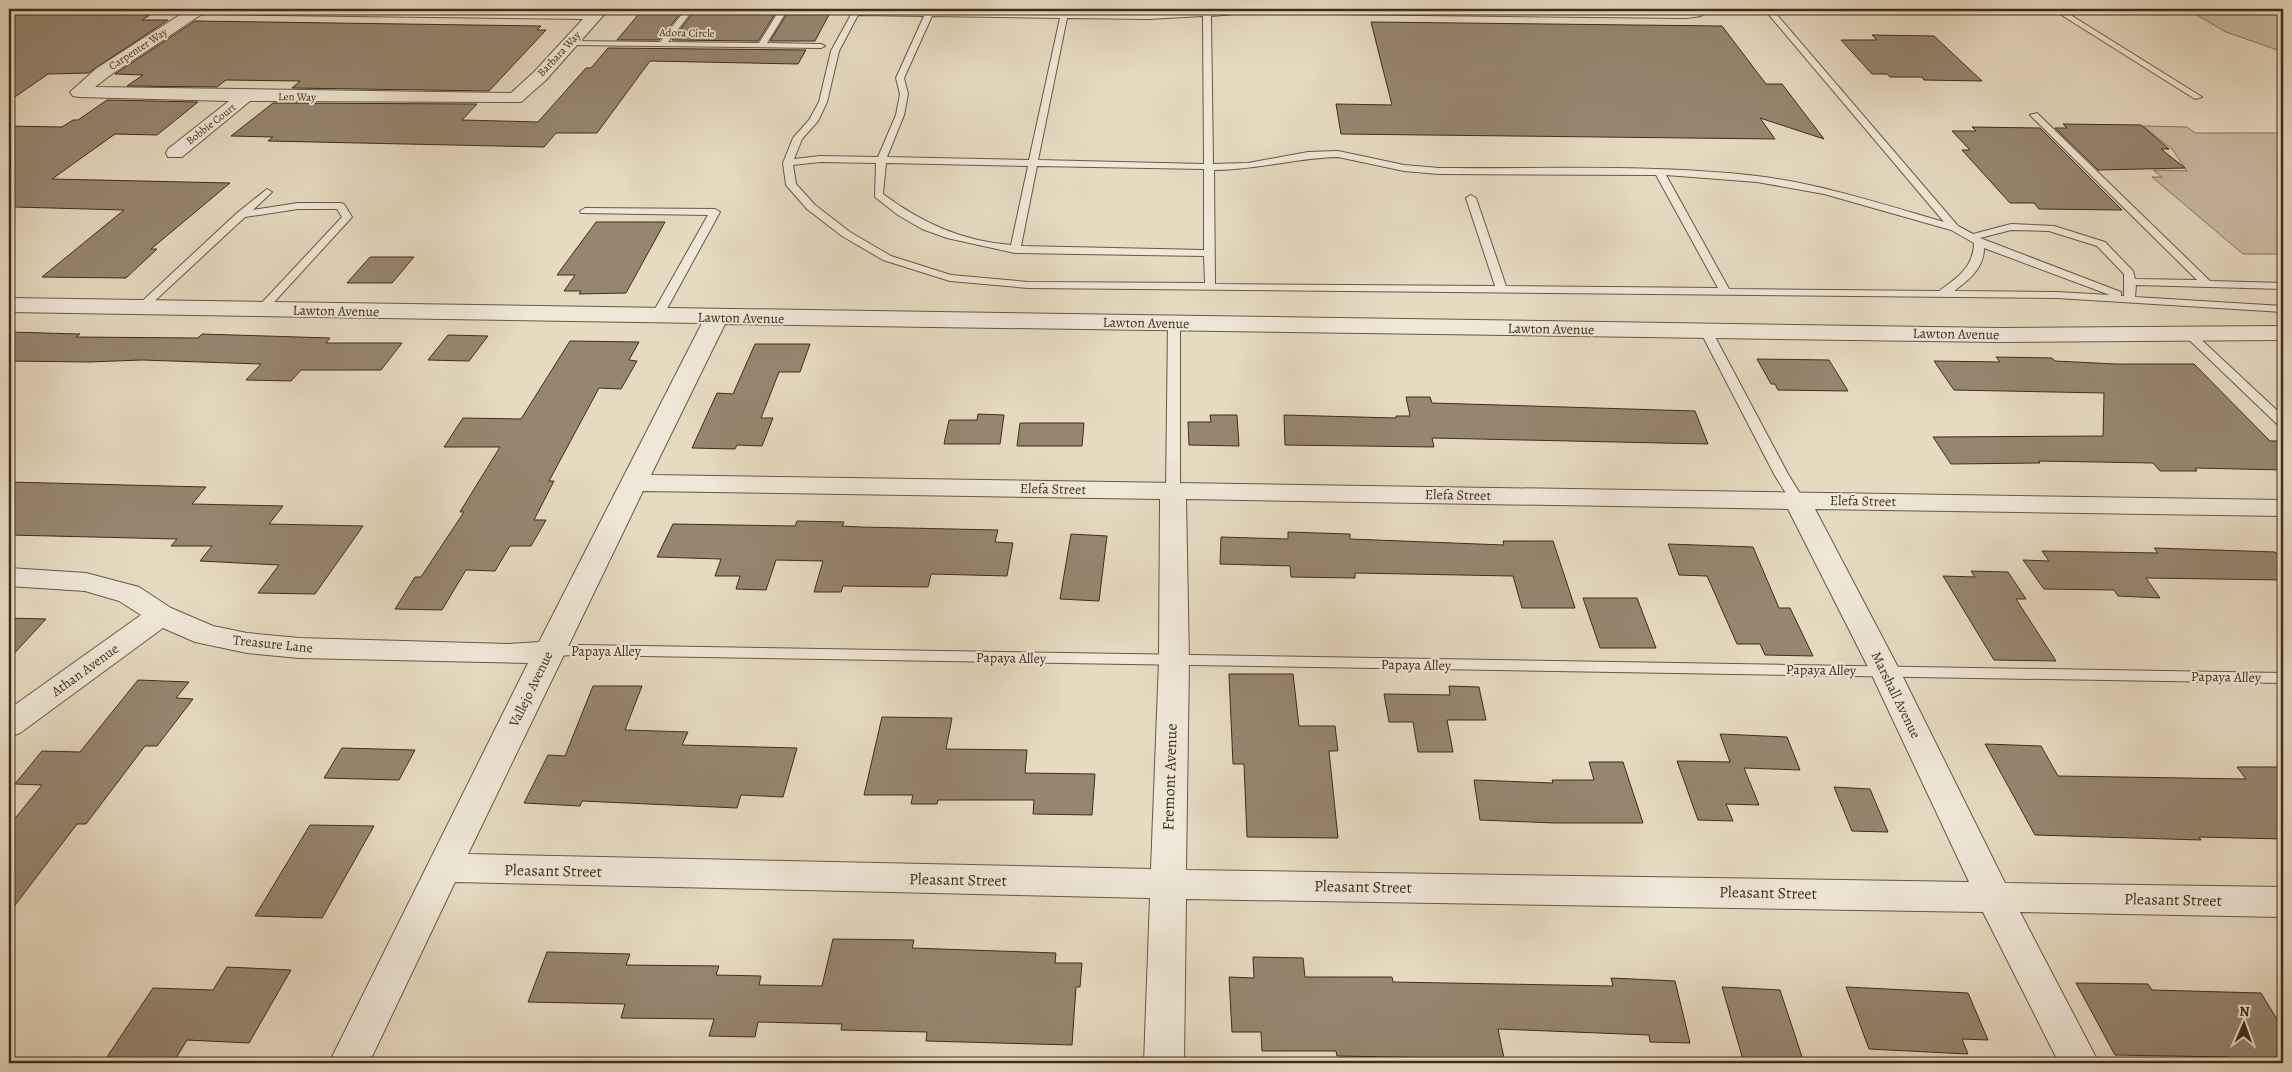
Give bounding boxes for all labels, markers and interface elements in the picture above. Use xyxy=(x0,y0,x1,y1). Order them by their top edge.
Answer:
street label: Carpenter Way xyxy=(106,24,170,74)
street label: Adora Circle xyxy=(658,25,715,41)
street label: Barbara Way xyxy=(534,28,584,80)
street label: Len Way xyxy=(278,89,316,105)
street label: Bobbie Court xyxy=(183,100,239,148)
street label: Lawton Avenue xyxy=(292,301,380,321)
street label: Lawton Avenue xyxy=(697,308,785,328)
street label: Lawton Avenue xyxy=(1102,313,1190,333)
street label: Lawton Avenue xyxy=(1507,319,1595,339)
street label: Lawton Avenue xyxy=(1912,324,2000,344)
street label: Elefa Street xyxy=(1020,479,1087,499)
street label: Elefa Street xyxy=(1425,485,1492,505)
street label: Elefa Street xyxy=(1830,491,1897,511)
street label: Treasure Lane xyxy=(232,630,314,658)
street label: Athan Avenue xyxy=(47,639,123,701)
street label: Papaya Alley xyxy=(571,642,642,661)
street label: Vallejo Avenue xyxy=(504,648,558,731)
street label: Papaya Alley xyxy=(976,648,1047,668)
street label: Marshall Avenue xyxy=(1867,648,1925,742)
street label: Papaya Alley xyxy=(1381,655,1452,675)
street label: Papaya Alley xyxy=(1786,660,1857,680)
street label: Papaya Alley xyxy=(2191,667,2262,687)
street label: Fremont Avenue xyxy=(1157,723,1183,831)
street label: Pleasant Street xyxy=(504,859,602,883)
street label: Pleasant Street xyxy=(909,868,1007,892)
street label: Pleasant Street xyxy=(1314,875,1412,899)
street label: Pleasant Street xyxy=(1719,881,1817,905)
street label: Pleasant Street xyxy=(2124,888,2222,912)
north arrow xyxy=(2220,1000,2270,1050)
text: N xyxy=(2239,1002,2250,1021)

